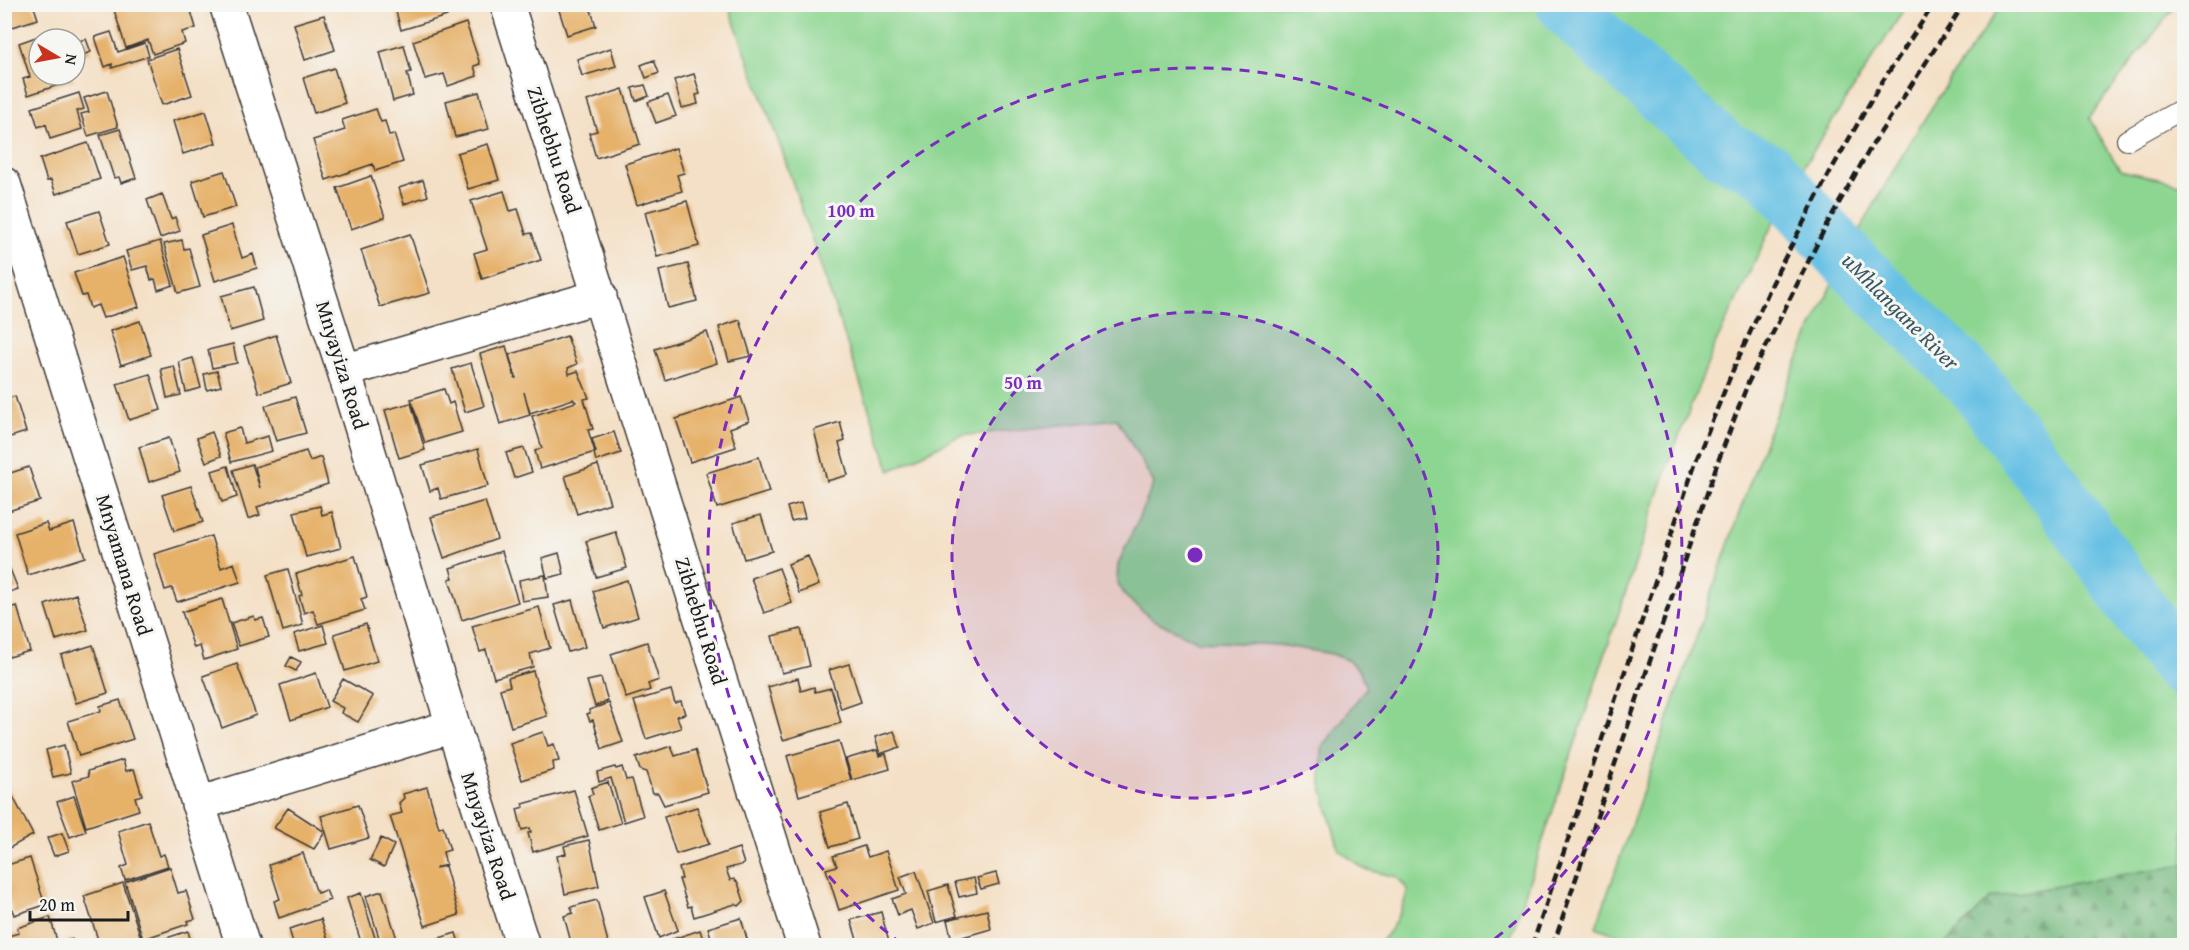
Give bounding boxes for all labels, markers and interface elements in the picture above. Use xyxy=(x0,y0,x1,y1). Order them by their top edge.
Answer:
north arrow xyxy=(27,27,87,87)
text: N xyxy=(59,52,85,67)
street label: Zibhebhu Road xyxy=(519,82,590,218)
text: 100 m xyxy=(827,197,875,224)
water label: uMhlangane River xyxy=(1835,245,1967,377)
street label: Mnyayiza Road xyxy=(308,297,377,434)
text: 50 m xyxy=(1004,369,1043,396)
street label: Mnyamana Road xyxy=(88,490,161,640)
centre of rings xyxy=(1185,545,1205,565)
street label: Zibhebhu Road xyxy=(667,553,736,689)
street label: Mnyayiza Road xyxy=(453,768,524,905)
scale bar xyxy=(30,884,128,922)
text: 20 m xyxy=(39,891,75,918)

